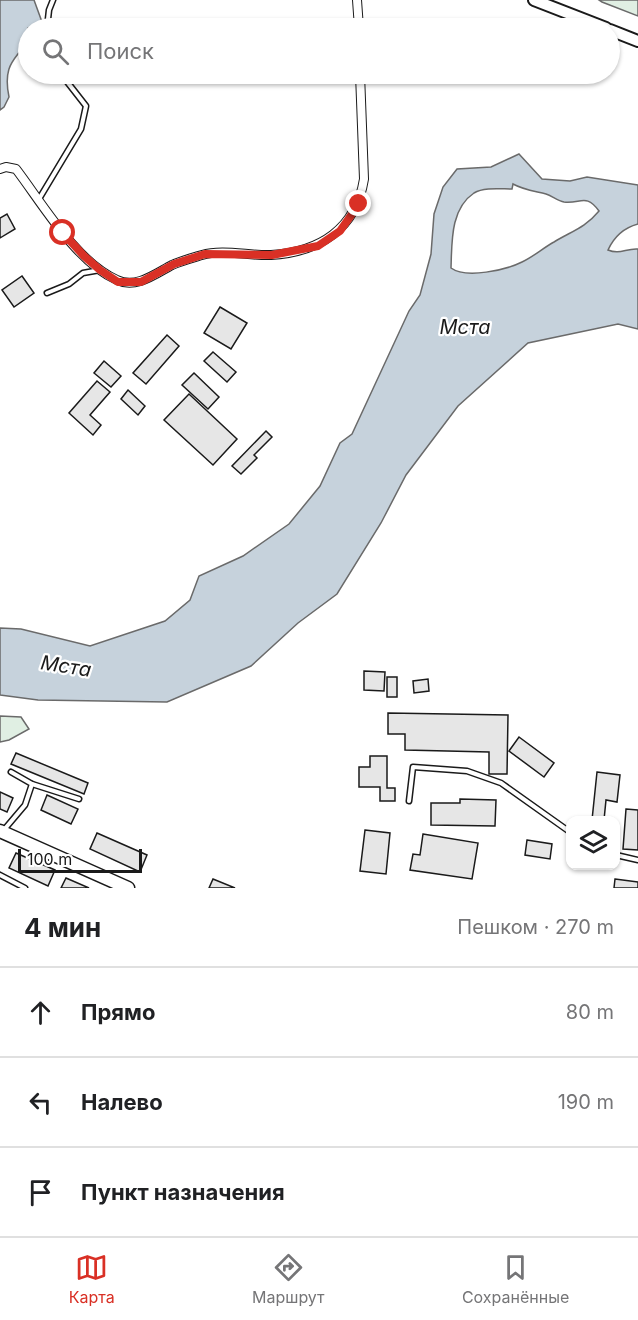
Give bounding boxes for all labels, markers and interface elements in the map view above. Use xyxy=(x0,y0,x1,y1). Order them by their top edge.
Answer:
search box xyxy=(18,18,620,84)
icon: search xyxy=(39,35,72,68)
text: Поиск xyxy=(87,38,154,64)
route end xyxy=(345,190,371,216)
route start xyxy=(49,219,75,245)
water label: Мста xyxy=(439,315,491,339)
water label: Мста xyxy=(39,650,93,682)
map controls xyxy=(566,816,620,870)
button: layers xyxy=(566,816,620,870)
scale bar xyxy=(18,846,142,874)
text: 100 m xyxy=(27,849,72,869)
text: 4 мин xyxy=(24,912,101,943)
text: Пешком · 270 m xyxy=(457,915,614,939)
icon: ahead xyxy=(24,996,57,1029)
text: Прямо xyxy=(81,999,155,1025)
text: 80 m xyxy=(566,1000,614,1024)
icon: left xyxy=(24,1086,57,1119)
text: Налево xyxy=(81,1089,163,1115)
text: 190 m xyxy=(558,1090,614,1114)
icon: arrive xyxy=(24,1176,57,1209)
text: Пункт назначения xyxy=(81,1179,285,1205)
tab: Карта xyxy=(69,1251,115,1307)
tab: Маршрут xyxy=(252,1251,325,1307)
tab: Сохранённые xyxy=(462,1251,569,1307)

